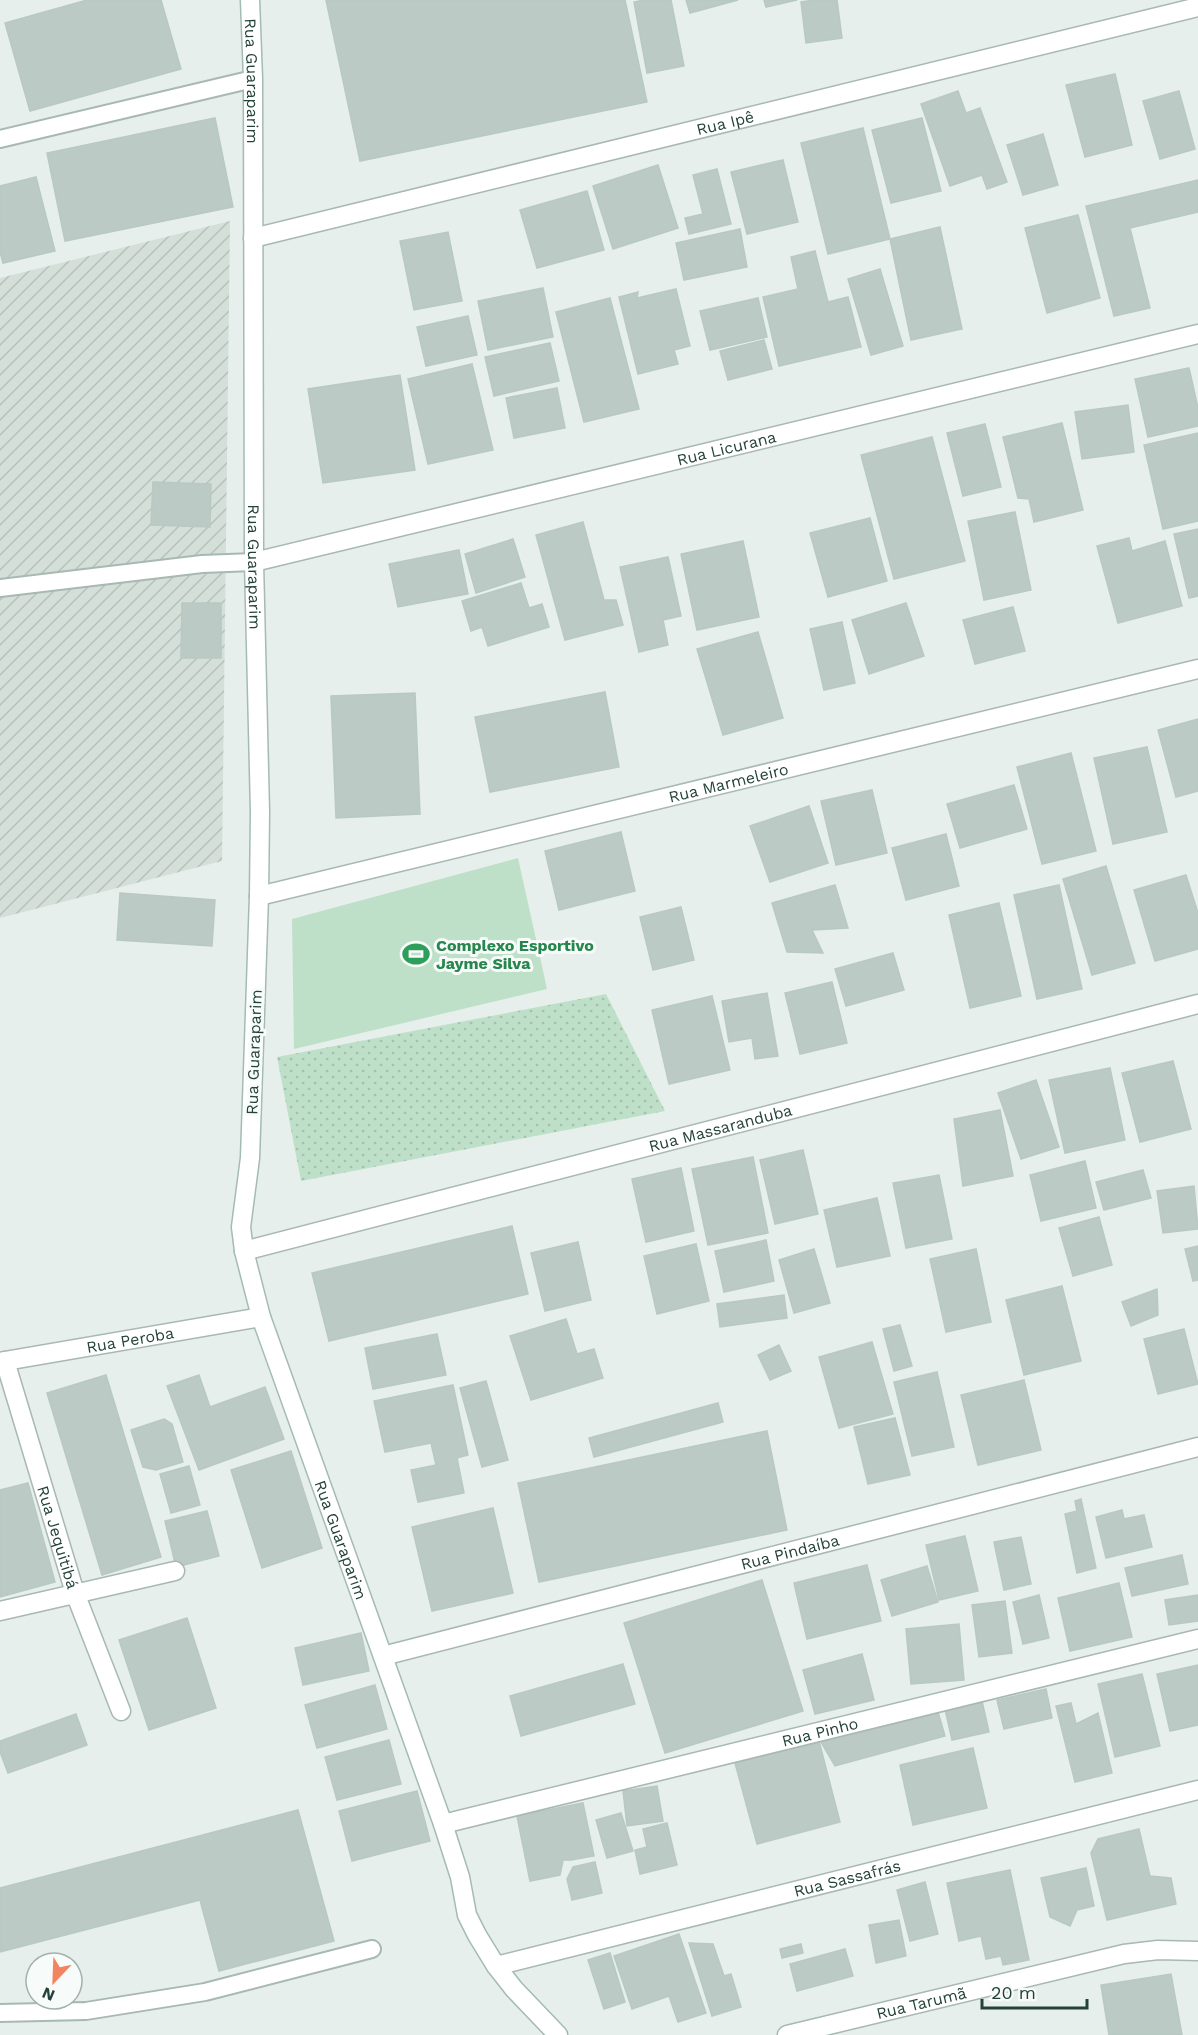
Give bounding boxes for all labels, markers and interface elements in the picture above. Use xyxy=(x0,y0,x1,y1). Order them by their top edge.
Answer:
street label: Rua Guaraparim xyxy=(241,18,263,144)
street label: Rua Ipê xyxy=(694,106,756,139)
street label: Rua Licurana xyxy=(675,427,778,469)
street label: Rua Guaraparim xyxy=(244,504,265,630)
street label: Rua Marmeleiro xyxy=(667,759,790,806)
place label: Complexo Esportivo Jayme Silva xyxy=(436,936,594,973)
sports icon: Complexo Esportivo Jayme Silva xyxy=(401,939,431,969)
street label: Rua Guaraparim xyxy=(242,989,266,1115)
street label: Rua Massaranduba xyxy=(647,1100,794,1155)
street label: Rua Peroba xyxy=(85,1323,175,1356)
street label: Rua Guaraparim xyxy=(311,1478,371,1602)
street label: Rua Jequitibá xyxy=(34,1483,83,1591)
street label: Rua Pindaíba xyxy=(739,1530,841,1573)
street label: Rua Pinho xyxy=(780,1713,860,1750)
street label: Rua Sassafrás xyxy=(792,1855,903,1901)
north arrow xyxy=(24,1951,84,2011)
scale bar xyxy=(982,1972,1087,2010)
text: 20 m xyxy=(991,1982,1036,2003)
text: N xyxy=(39,1983,58,2005)
street label: Rua Tarumã xyxy=(874,1983,968,2023)

